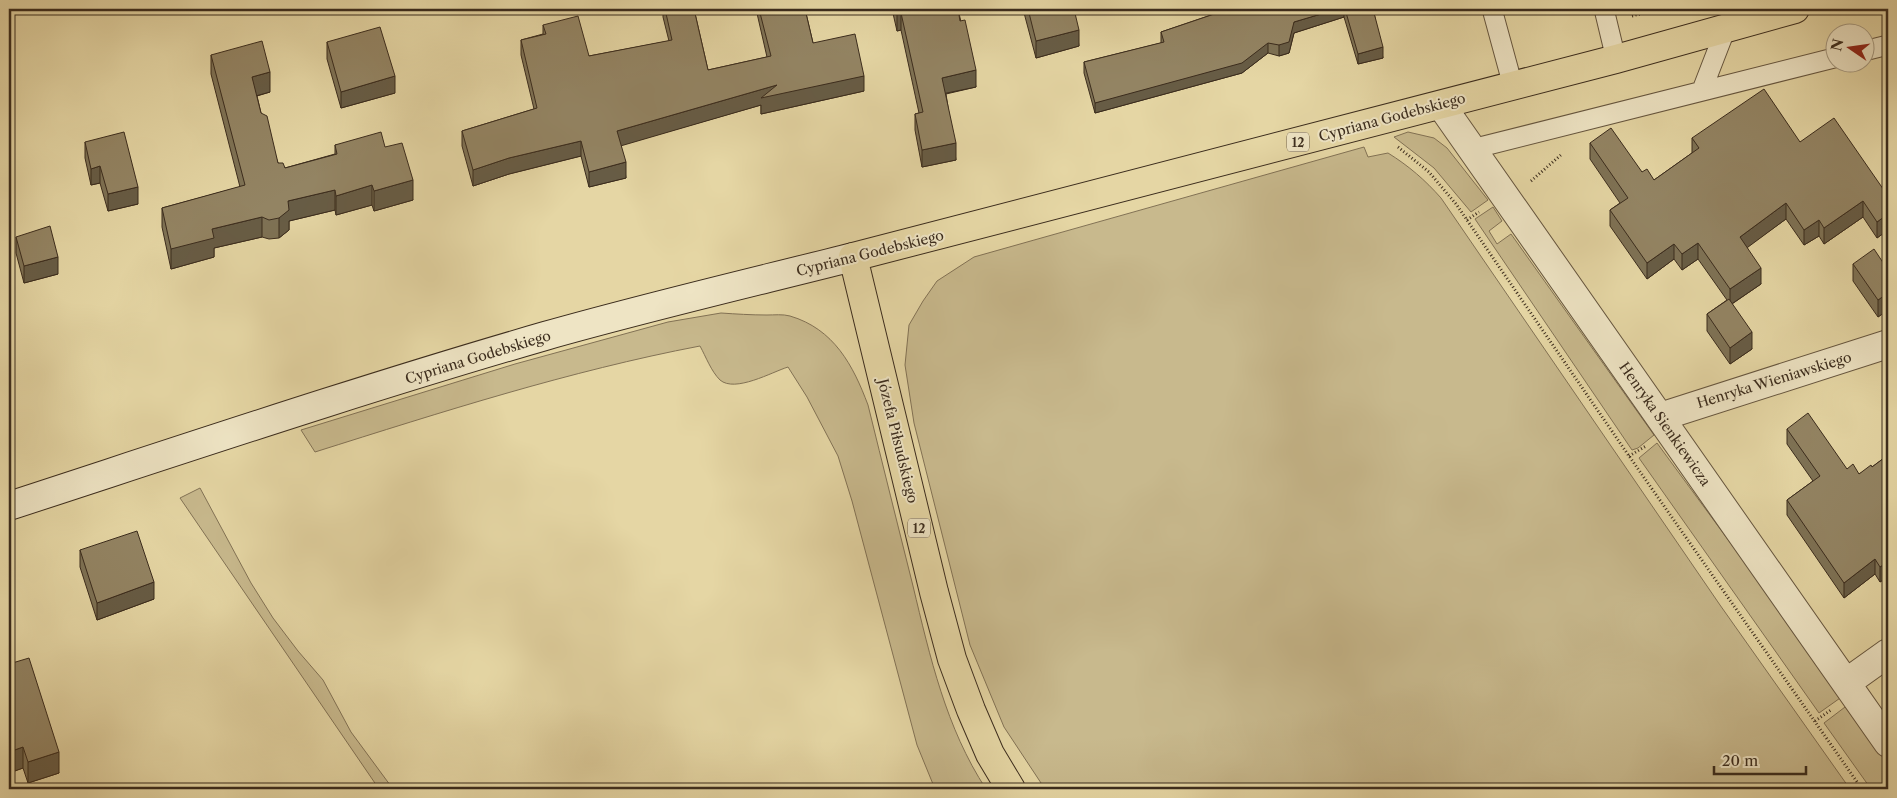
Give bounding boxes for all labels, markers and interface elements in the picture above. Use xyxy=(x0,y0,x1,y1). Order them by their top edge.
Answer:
north arrow xyxy=(1824,22,1874,72)
text: N xyxy=(1827,37,1847,53)
street label: Cypriana Godebskiego xyxy=(1317,89,1467,145)
road number: 12 xyxy=(1287,132,1309,152)
street label: Cypriana Godebskiego xyxy=(794,226,946,280)
street label: Cypriana Godebskiego xyxy=(403,326,553,388)
street label: Henryka Wieniawskiego xyxy=(1694,348,1854,412)
street label: Henryka Sienkiewicza xyxy=(1615,358,1715,490)
street label: Józefa Piłsudskiego xyxy=(873,375,922,505)
road number: 12 xyxy=(908,518,930,538)
scale bar xyxy=(1714,743,1807,775)
text: 20 m xyxy=(1722,751,1758,770)

